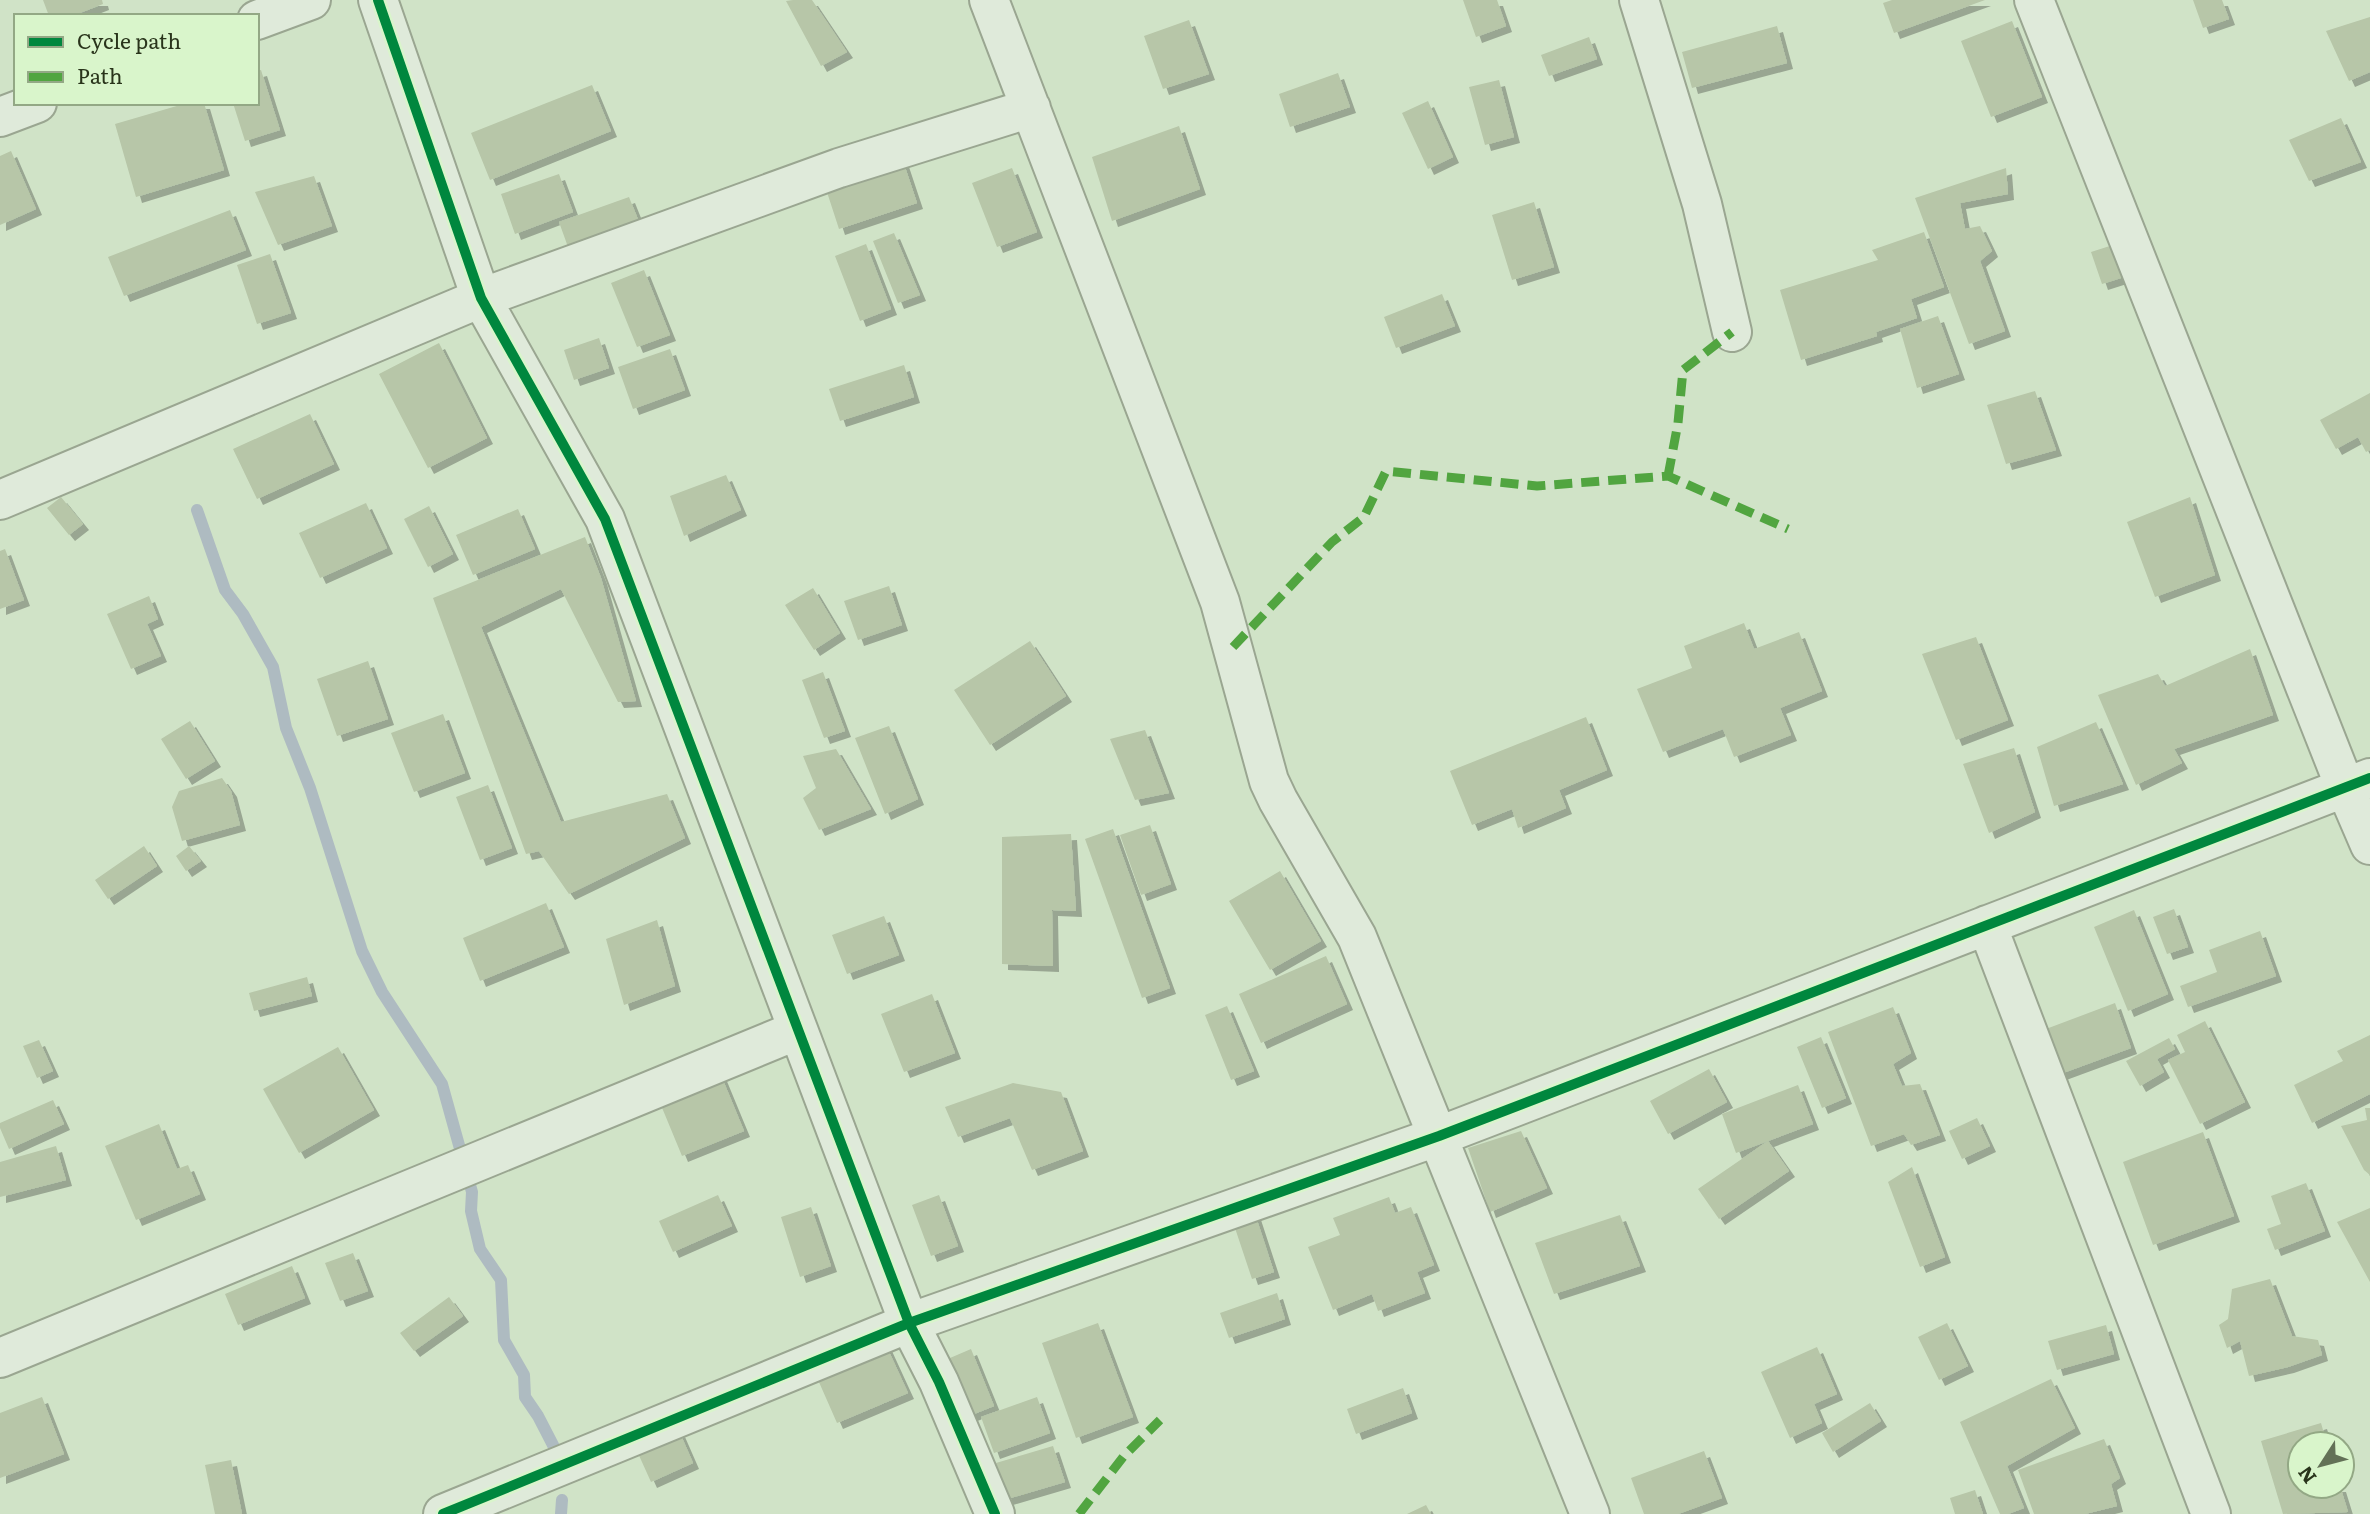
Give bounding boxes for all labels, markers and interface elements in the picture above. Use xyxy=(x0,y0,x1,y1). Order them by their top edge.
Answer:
legend xyxy=(14,14,259,105)
text: Cycle path xyxy=(77,24,181,55)
text: Path xyxy=(77,59,123,90)
north arrow xyxy=(2286,1430,2356,1500)
text: N xyxy=(2290,1461,2322,1490)

